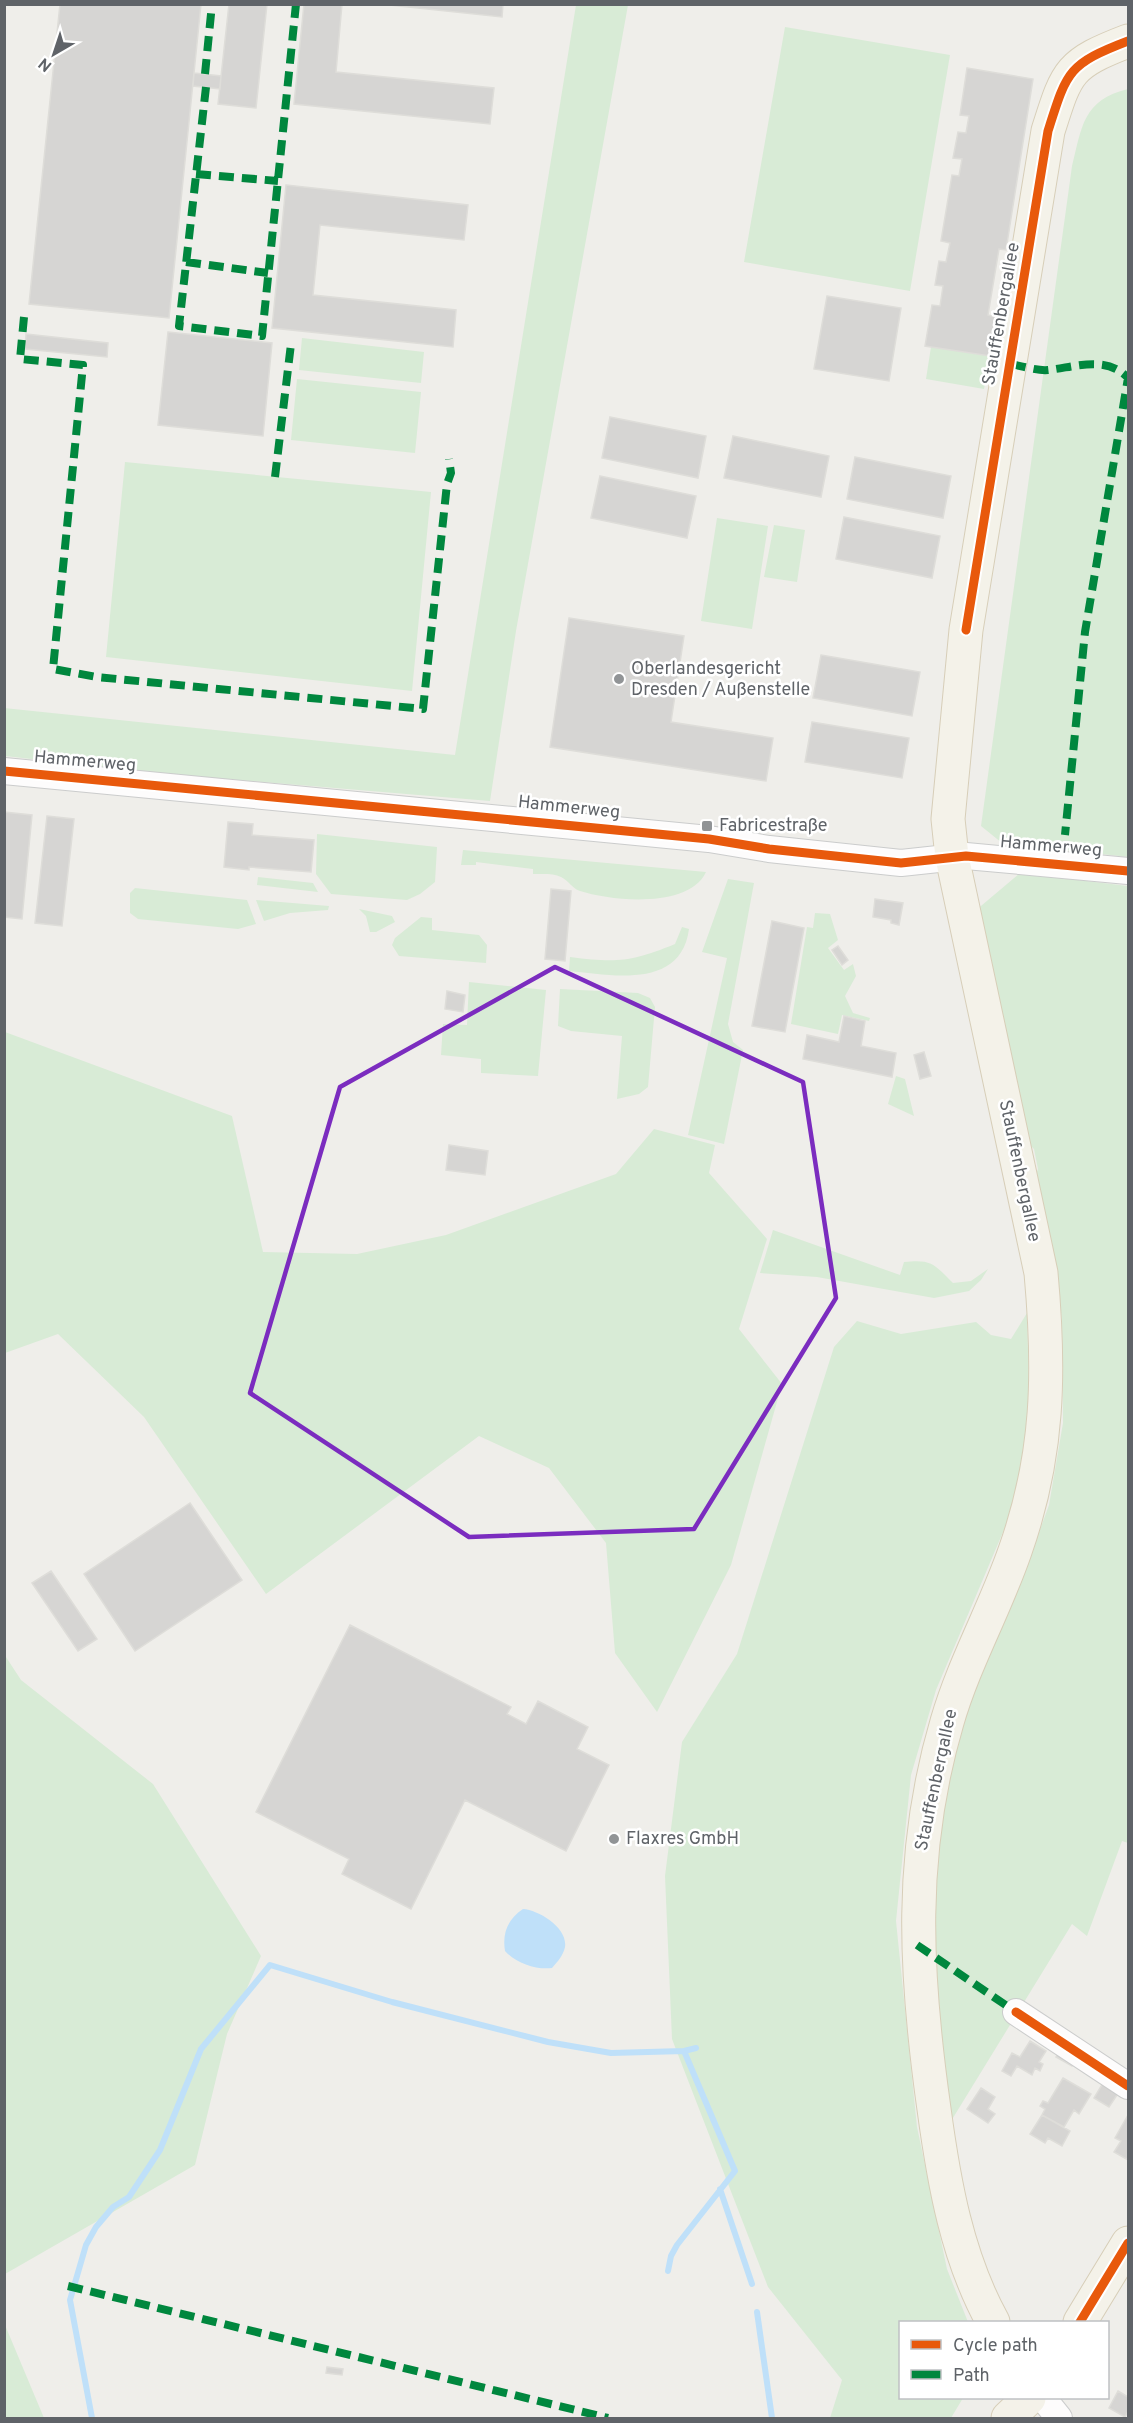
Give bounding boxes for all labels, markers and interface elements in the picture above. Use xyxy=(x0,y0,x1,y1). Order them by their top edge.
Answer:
north arrow xyxy=(24,24,84,84)
text: N xyxy=(35,53,57,75)
street label: Stauffenbergallee xyxy=(978,241,1026,387)
place label: Oberlandesgericht Dresden / Außenstelle xyxy=(631,658,810,702)
marker: Oberlandesgericht Dresden / Außenstelle xyxy=(612,672,626,686)
street label: Hammerweg xyxy=(33,746,137,778)
street label: Hammerweg xyxy=(517,791,621,825)
place label: Fabricestraße xyxy=(719,815,827,838)
marker: Fabricestraße xyxy=(700,819,714,833)
street label: Hammerweg xyxy=(999,831,1103,863)
street label: Stauffenbergallee xyxy=(993,1098,1045,1244)
street label: Stauffenbergallee xyxy=(911,1707,963,1853)
place label: Flaxres GmbH xyxy=(626,1828,739,1851)
marker: Flaxres GmbH xyxy=(607,1832,621,1846)
legend xyxy=(899,2321,1109,2399)
text: Cycle path xyxy=(953,2335,1038,2358)
text: Path xyxy=(953,2365,990,2388)

